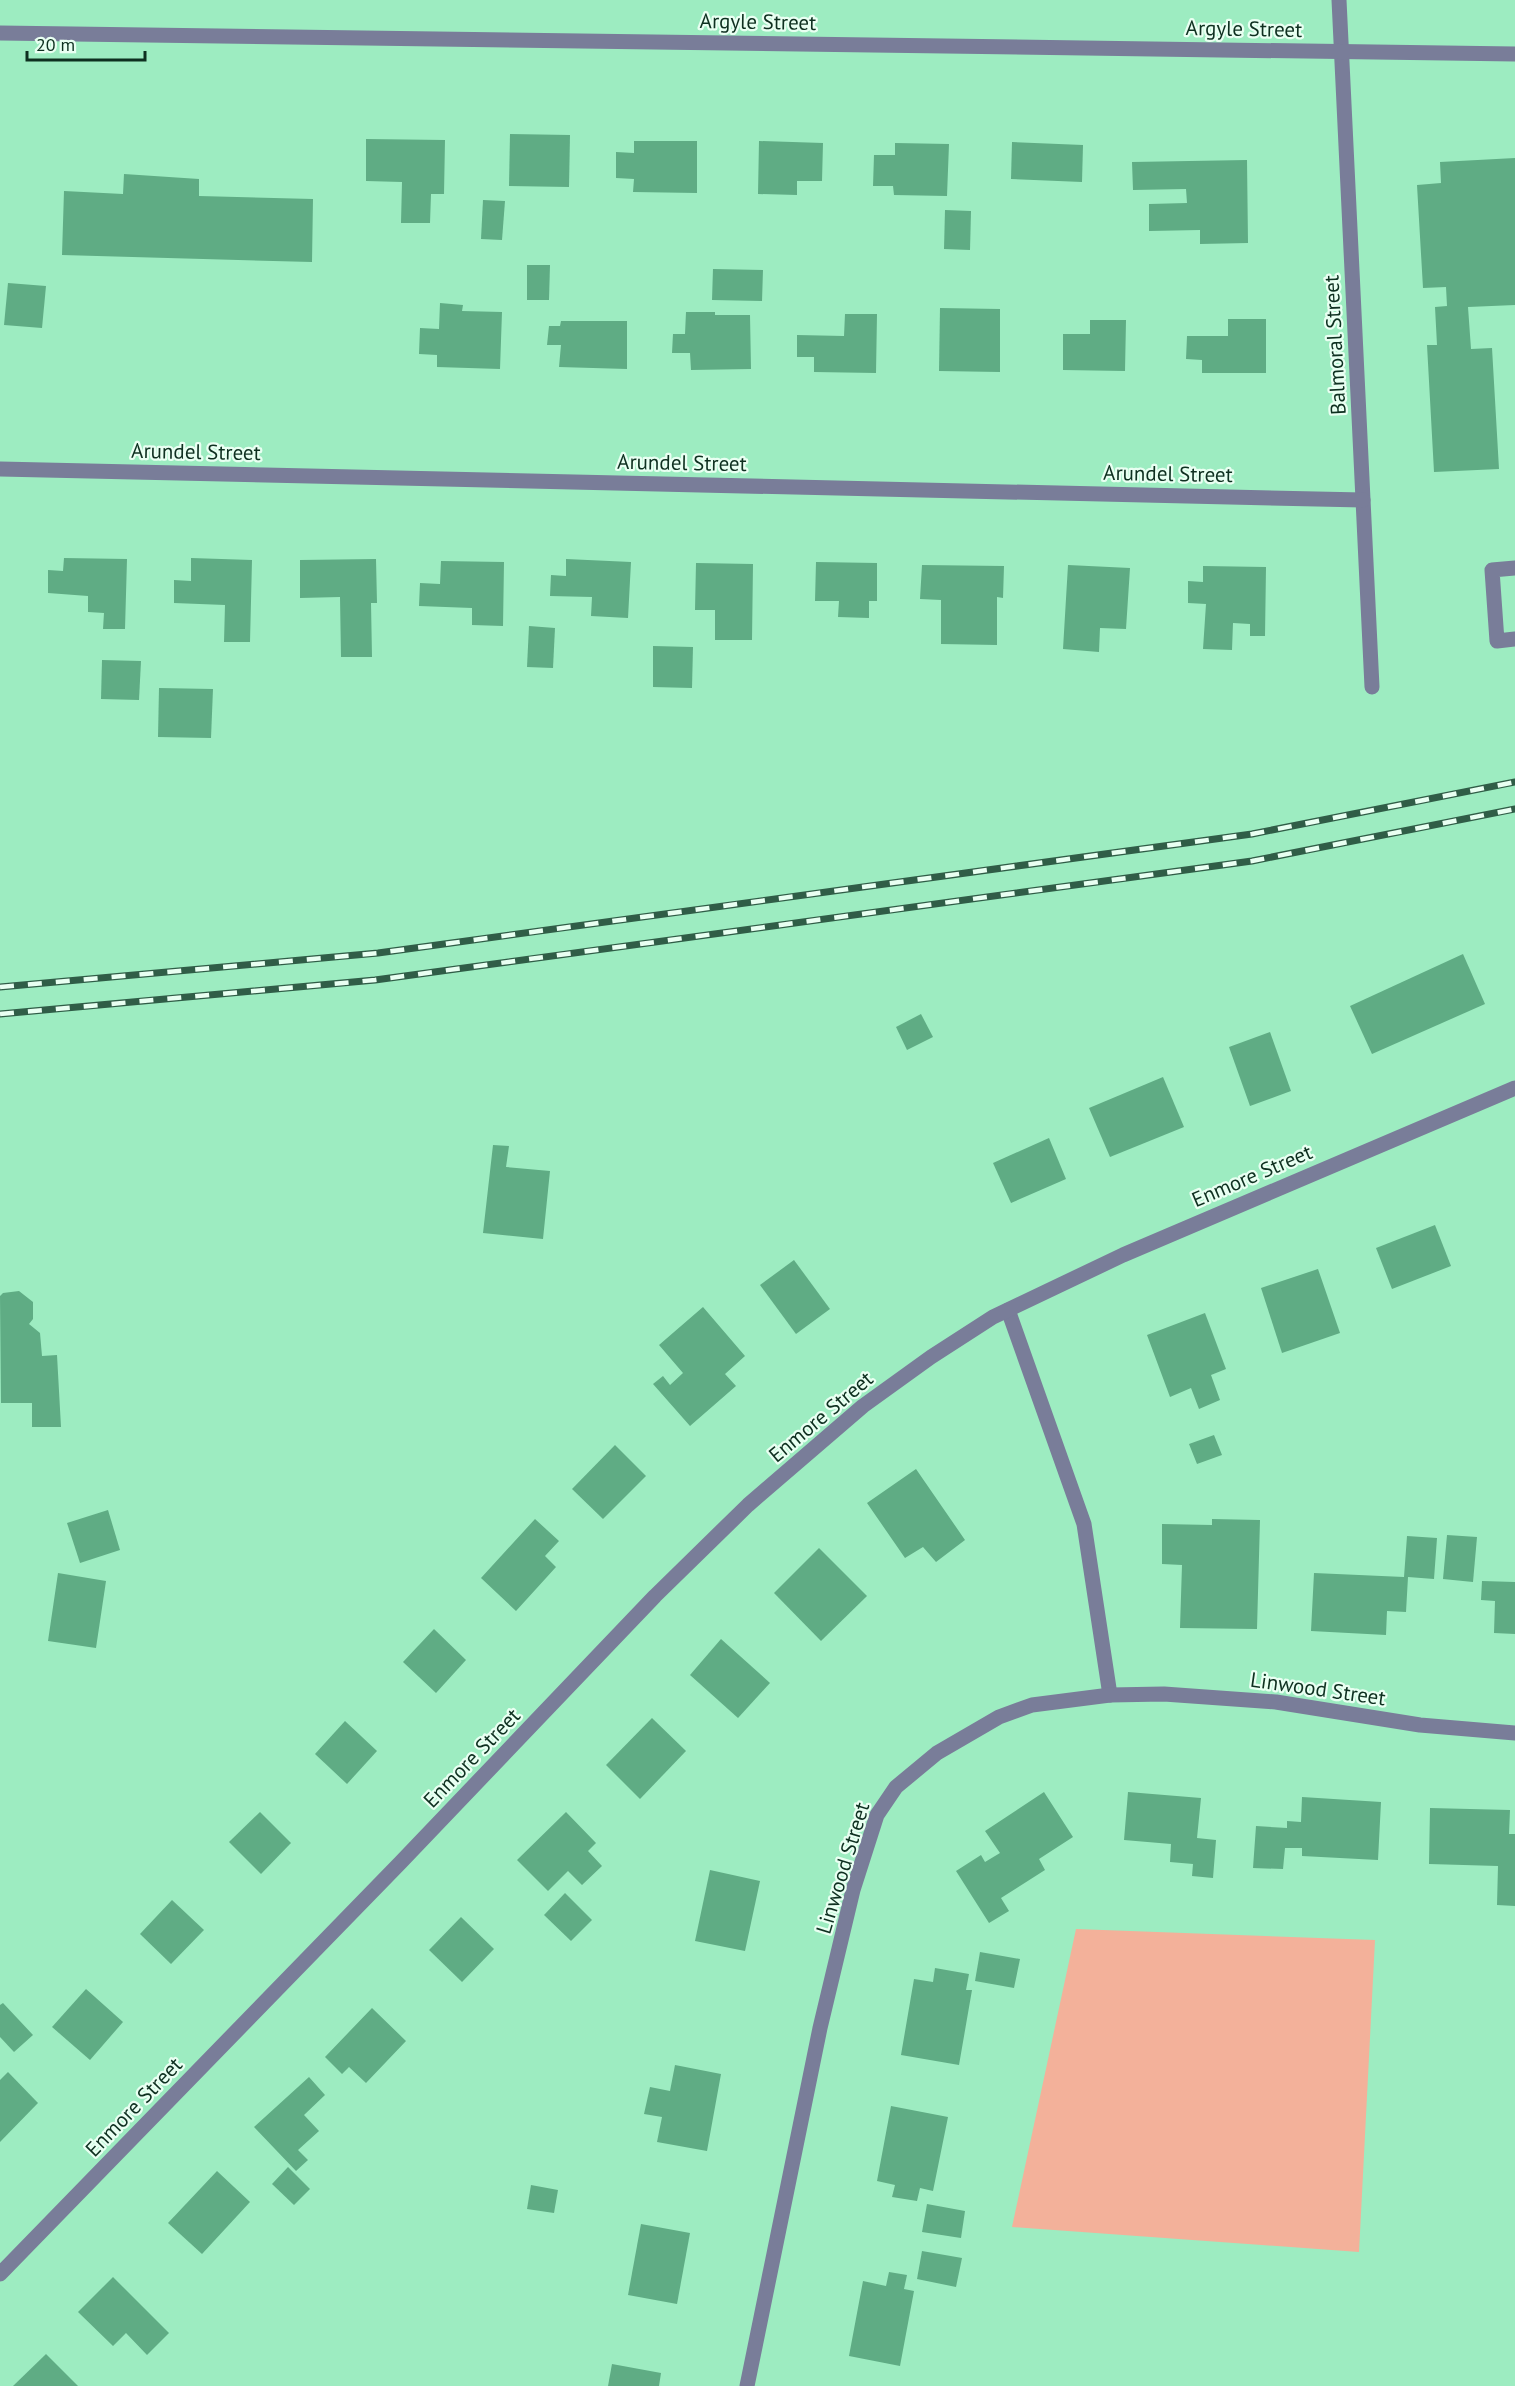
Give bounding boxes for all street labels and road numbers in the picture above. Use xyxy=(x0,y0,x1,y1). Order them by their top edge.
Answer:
street label: Argyle Street xyxy=(700,7,817,36)
street label: Argyle Street xyxy=(1186,14,1303,43)
street label: Balmoral Street xyxy=(1317,274,1352,416)
street label: Arundel Street xyxy=(131,437,261,466)
street label: Arundel Street xyxy=(617,448,747,477)
street label: Arundel Street xyxy=(1103,459,1233,488)
street label: Enmore Street xyxy=(1188,1138,1316,1213)
street label: Enmore Street xyxy=(763,1365,878,1468)
street label: Linwood Street xyxy=(1249,1666,1387,1711)
street label: Enmore Street xyxy=(417,1702,526,1813)
street label: Linwood Street xyxy=(810,1799,875,1937)
street label: Enmore Street xyxy=(79,2051,188,2162)

